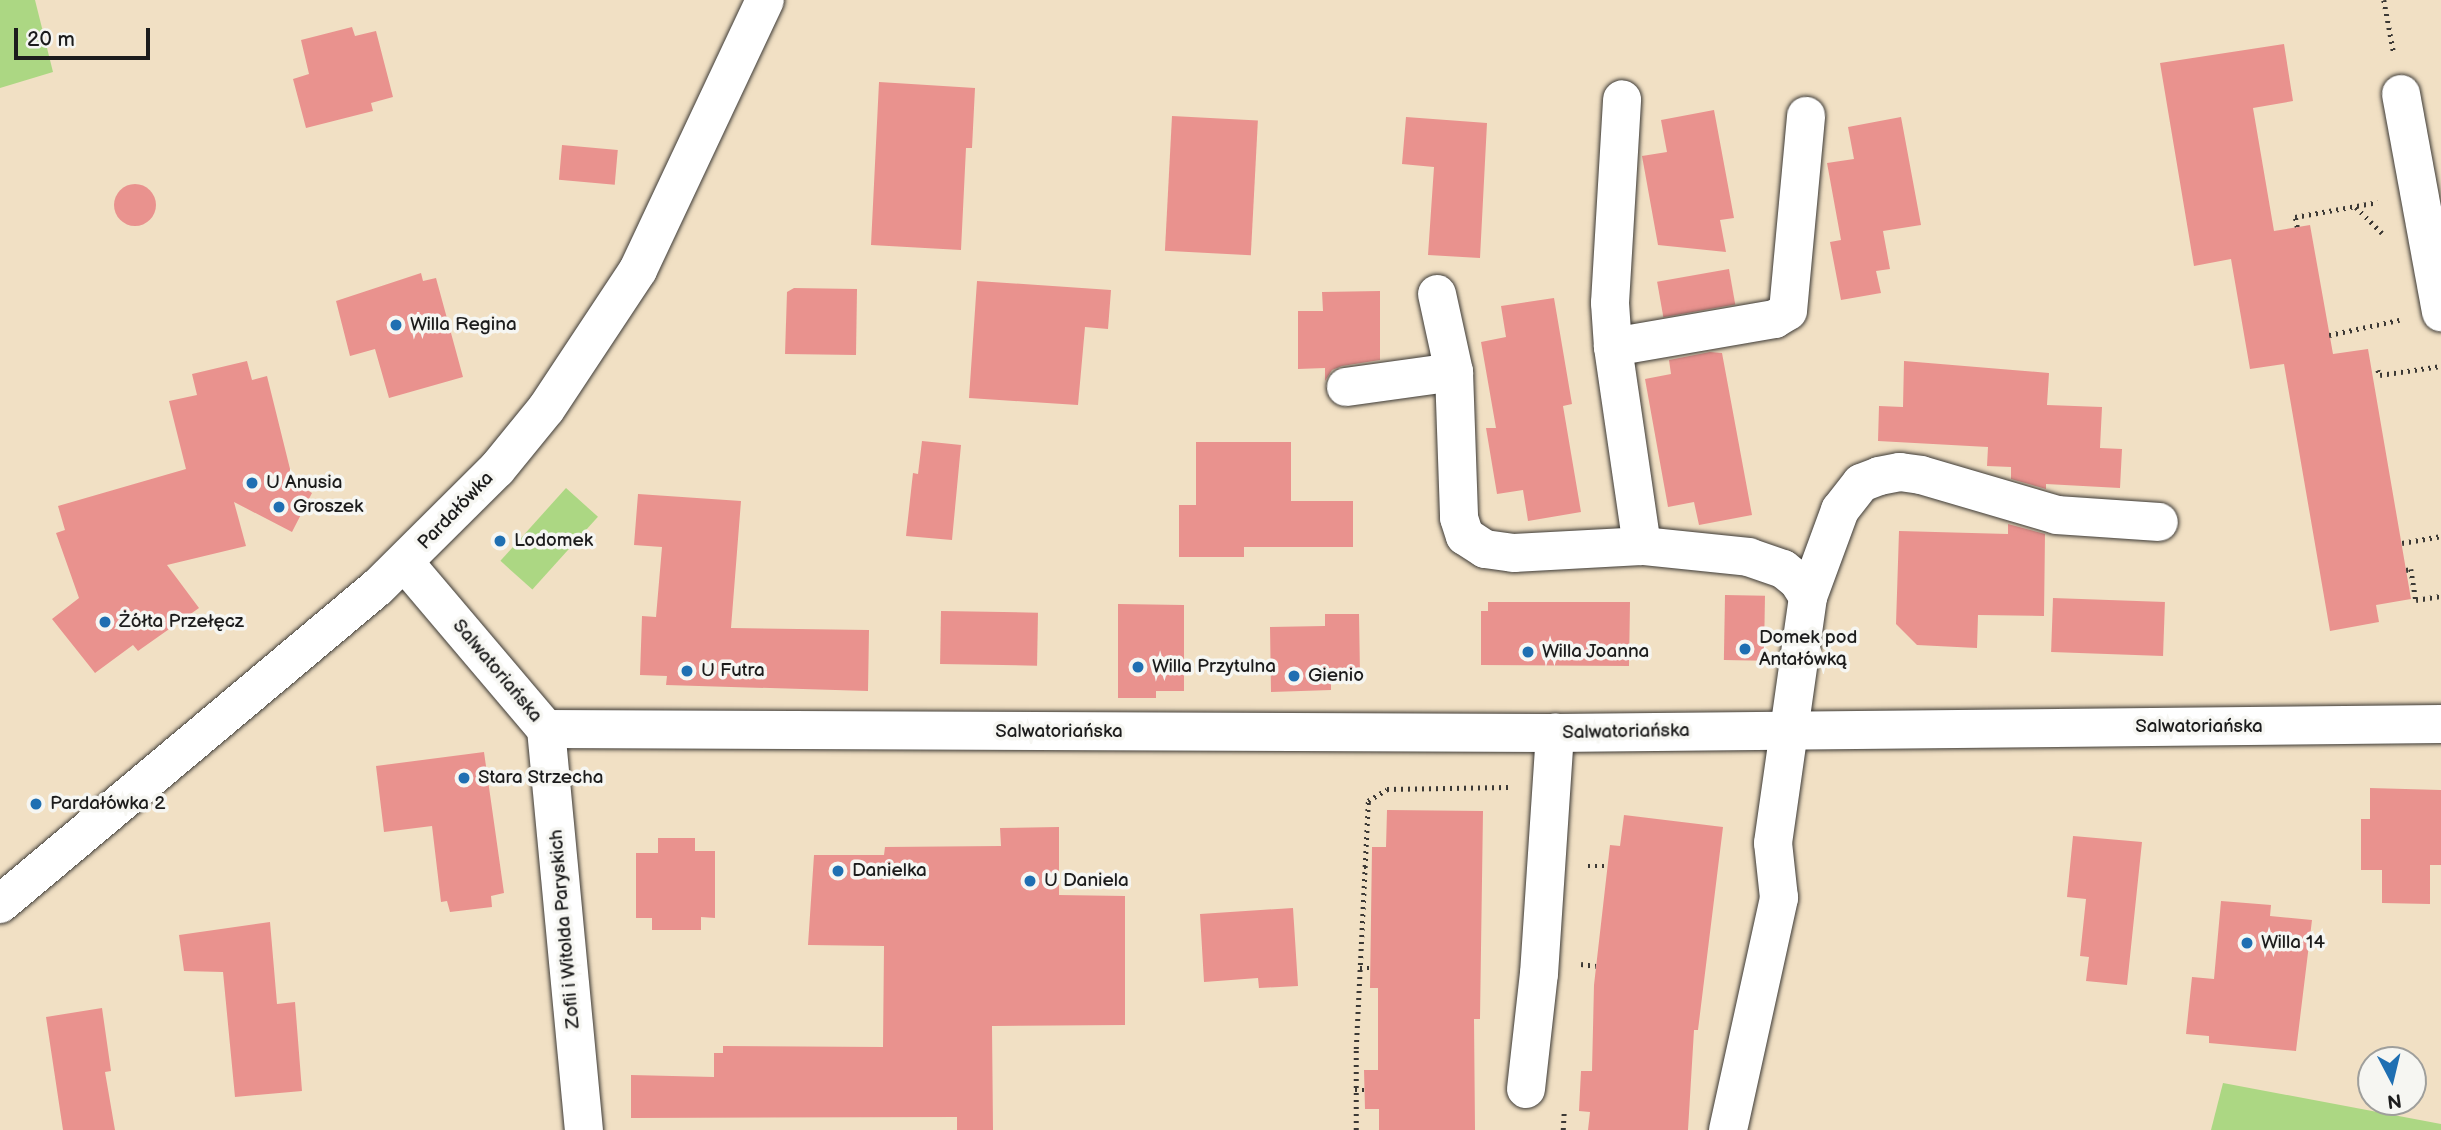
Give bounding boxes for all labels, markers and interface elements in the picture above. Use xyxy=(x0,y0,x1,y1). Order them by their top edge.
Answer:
scale bar xyxy=(18,14,154,58)
text: 20 m xyxy=(27,27,75,52)
place label: Willa Regina xyxy=(410,314,517,336)
marker: Willa Regina xyxy=(388,317,404,333)
street label: Pardałówka xyxy=(413,467,499,555)
place label: U Anusia xyxy=(266,472,342,494)
marker: U Anusia xyxy=(244,475,260,491)
place label: Groszek xyxy=(293,496,363,518)
marker: Groszek xyxy=(271,499,287,515)
place label: Lodomek xyxy=(514,530,593,552)
marker: Lodomek xyxy=(492,533,508,549)
place label: Żółta Przełęcz xyxy=(119,611,244,633)
marker: Żółta Przełęcz xyxy=(97,614,113,630)
street label: Salwatoriańska xyxy=(447,615,547,727)
place label: Domek pod Antałówką xyxy=(1759,627,1857,671)
place label: Willa Joanna xyxy=(1542,641,1650,663)
marker: Domek pod Antałówką xyxy=(1737,641,1753,657)
marker: Willa Joanna xyxy=(1520,644,1536,660)
place label: Willa Przytulna xyxy=(1152,656,1276,678)
marker: Willa Przytulna xyxy=(1130,659,1146,675)
place label: U Futra xyxy=(701,660,765,682)
marker: U Futra xyxy=(679,663,695,679)
place label: Gienio xyxy=(1308,665,1364,687)
marker: Gienio xyxy=(1286,668,1302,684)
street label: Salwatoriańska xyxy=(2135,716,2263,738)
street label: Salwatoriańska xyxy=(1562,719,1690,745)
street label: Salwatoriańska xyxy=(995,721,1123,743)
place label: Stara Strzecha xyxy=(478,767,604,789)
marker: Stara Strzecha xyxy=(456,770,472,786)
place label: Pardałówka 2 xyxy=(50,793,165,815)
marker: Pardałówka 2 xyxy=(28,796,44,812)
street label: Zofii i Witolda Paryskich xyxy=(545,828,585,1030)
place label: Danielka xyxy=(852,860,927,882)
marker: Danielka xyxy=(830,863,846,879)
place label: U Daniela xyxy=(1044,870,1129,892)
marker: U Daniela xyxy=(1022,873,1038,889)
place label: Willa 14 xyxy=(2261,932,2325,954)
marker: Willa 14 xyxy=(2239,935,2255,951)
north arrow xyxy=(2357,1046,2427,1116)
text: N xyxy=(2386,1088,2403,1113)

